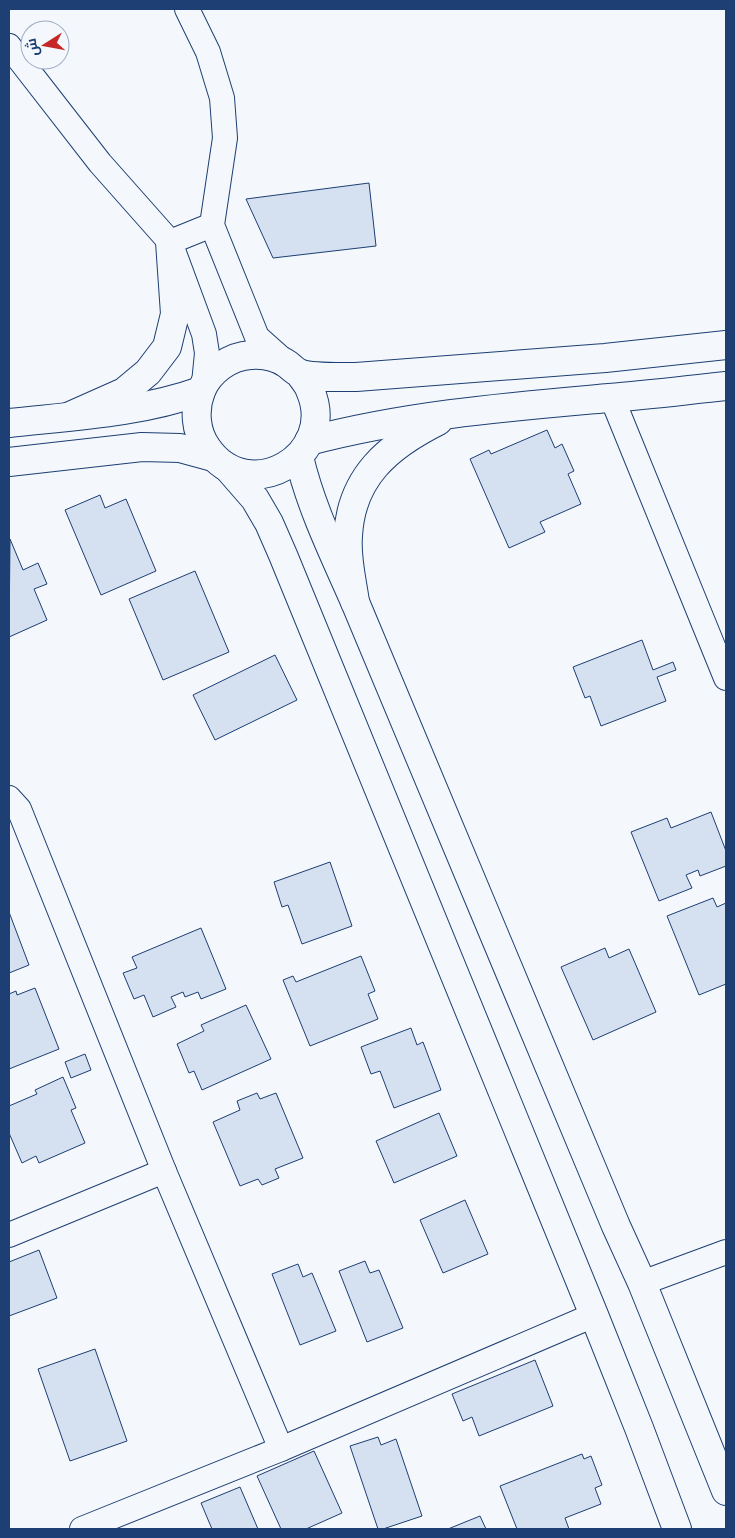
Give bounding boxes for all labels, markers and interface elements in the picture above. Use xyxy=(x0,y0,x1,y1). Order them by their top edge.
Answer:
north arrow xyxy=(20,20,70,70)
text: ش xyxy=(23,37,43,58)

